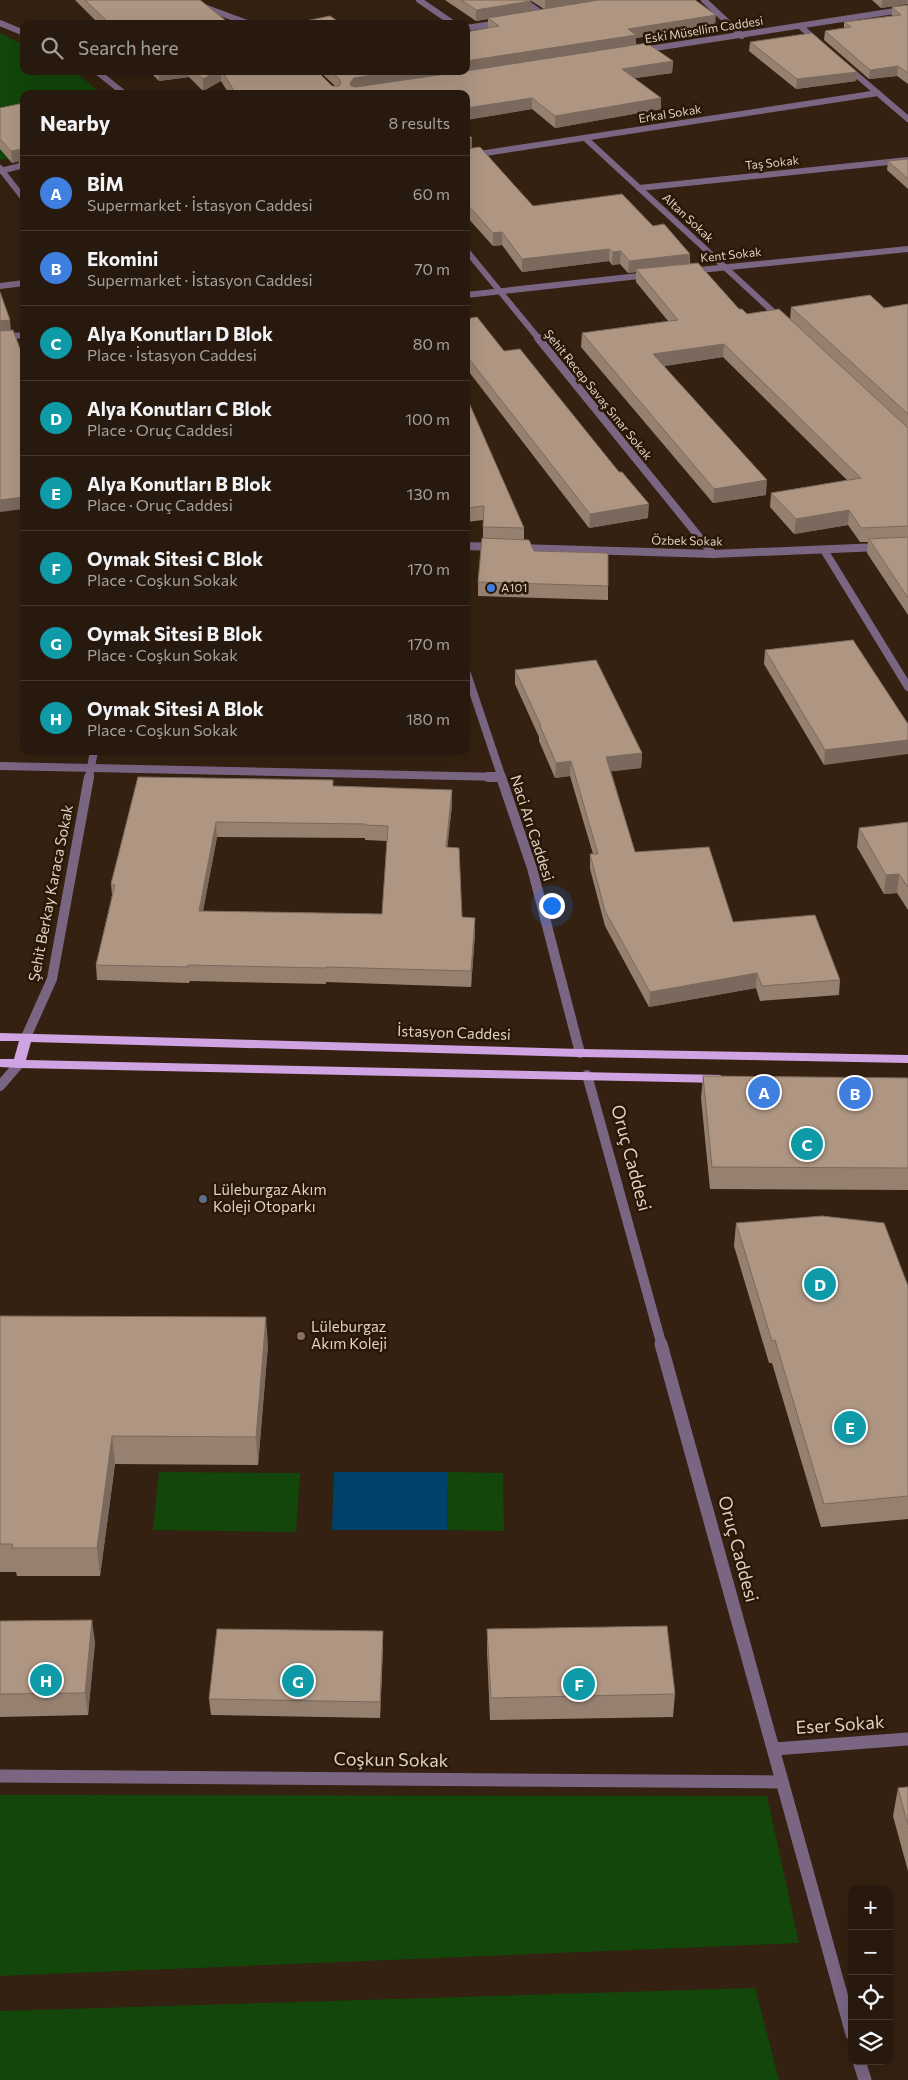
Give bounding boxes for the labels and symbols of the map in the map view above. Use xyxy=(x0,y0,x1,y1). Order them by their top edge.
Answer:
street label: Eski Müsellim Caddesi xyxy=(644,13,764,45)
street label: Erkal Sokak xyxy=(637,101,703,125)
street label: Taş Sokak xyxy=(744,152,800,172)
street label: Altan Sokak xyxy=(660,190,718,245)
street label: Kent Sokak xyxy=(700,244,763,264)
street label: Şehit Recep Savaş Sınar Sokak xyxy=(542,327,656,463)
street label: Özbek Sokak xyxy=(651,532,723,548)
place label: A101 xyxy=(501,580,527,594)
marker: A101 xyxy=(485,582,497,594)
street label: Naci Arı Caddesi xyxy=(507,772,559,883)
street label: Şehit Berkay Karaca Sokak xyxy=(24,803,76,983)
your location xyxy=(539,893,565,919)
street label: İstasyon Caddesi xyxy=(397,1021,511,1043)
pin: A xyxy=(748,1073,780,1111)
pin: B xyxy=(839,1074,871,1112)
street label: Oruç Caddesi xyxy=(607,1102,657,1213)
pin: C xyxy=(791,1125,823,1163)
place label: Lüleburgaz Akım Koleji Otoparkı xyxy=(213,1180,327,1215)
marker: Lüleburgaz Akım Koleji Otoparkı xyxy=(197,1193,209,1205)
pin: D xyxy=(804,1265,836,1303)
place label: Lüleburgaz Akım Koleji xyxy=(311,1317,387,1352)
marker: Lüleburgaz Akım Koleji xyxy=(295,1330,307,1342)
pin: E xyxy=(834,1408,866,1446)
street label: Oruç Caddesi xyxy=(714,1493,764,1604)
pin: H xyxy=(30,1661,62,1699)
pin: G xyxy=(282,1662,314,1700)
pin: F xyxy=(563,1665,595,1703)
street label: Eser Sokak xyxy=(795,1710,885,1738)
street label: Coşkun Sokak xyxy=(333,1747,449,1771)

